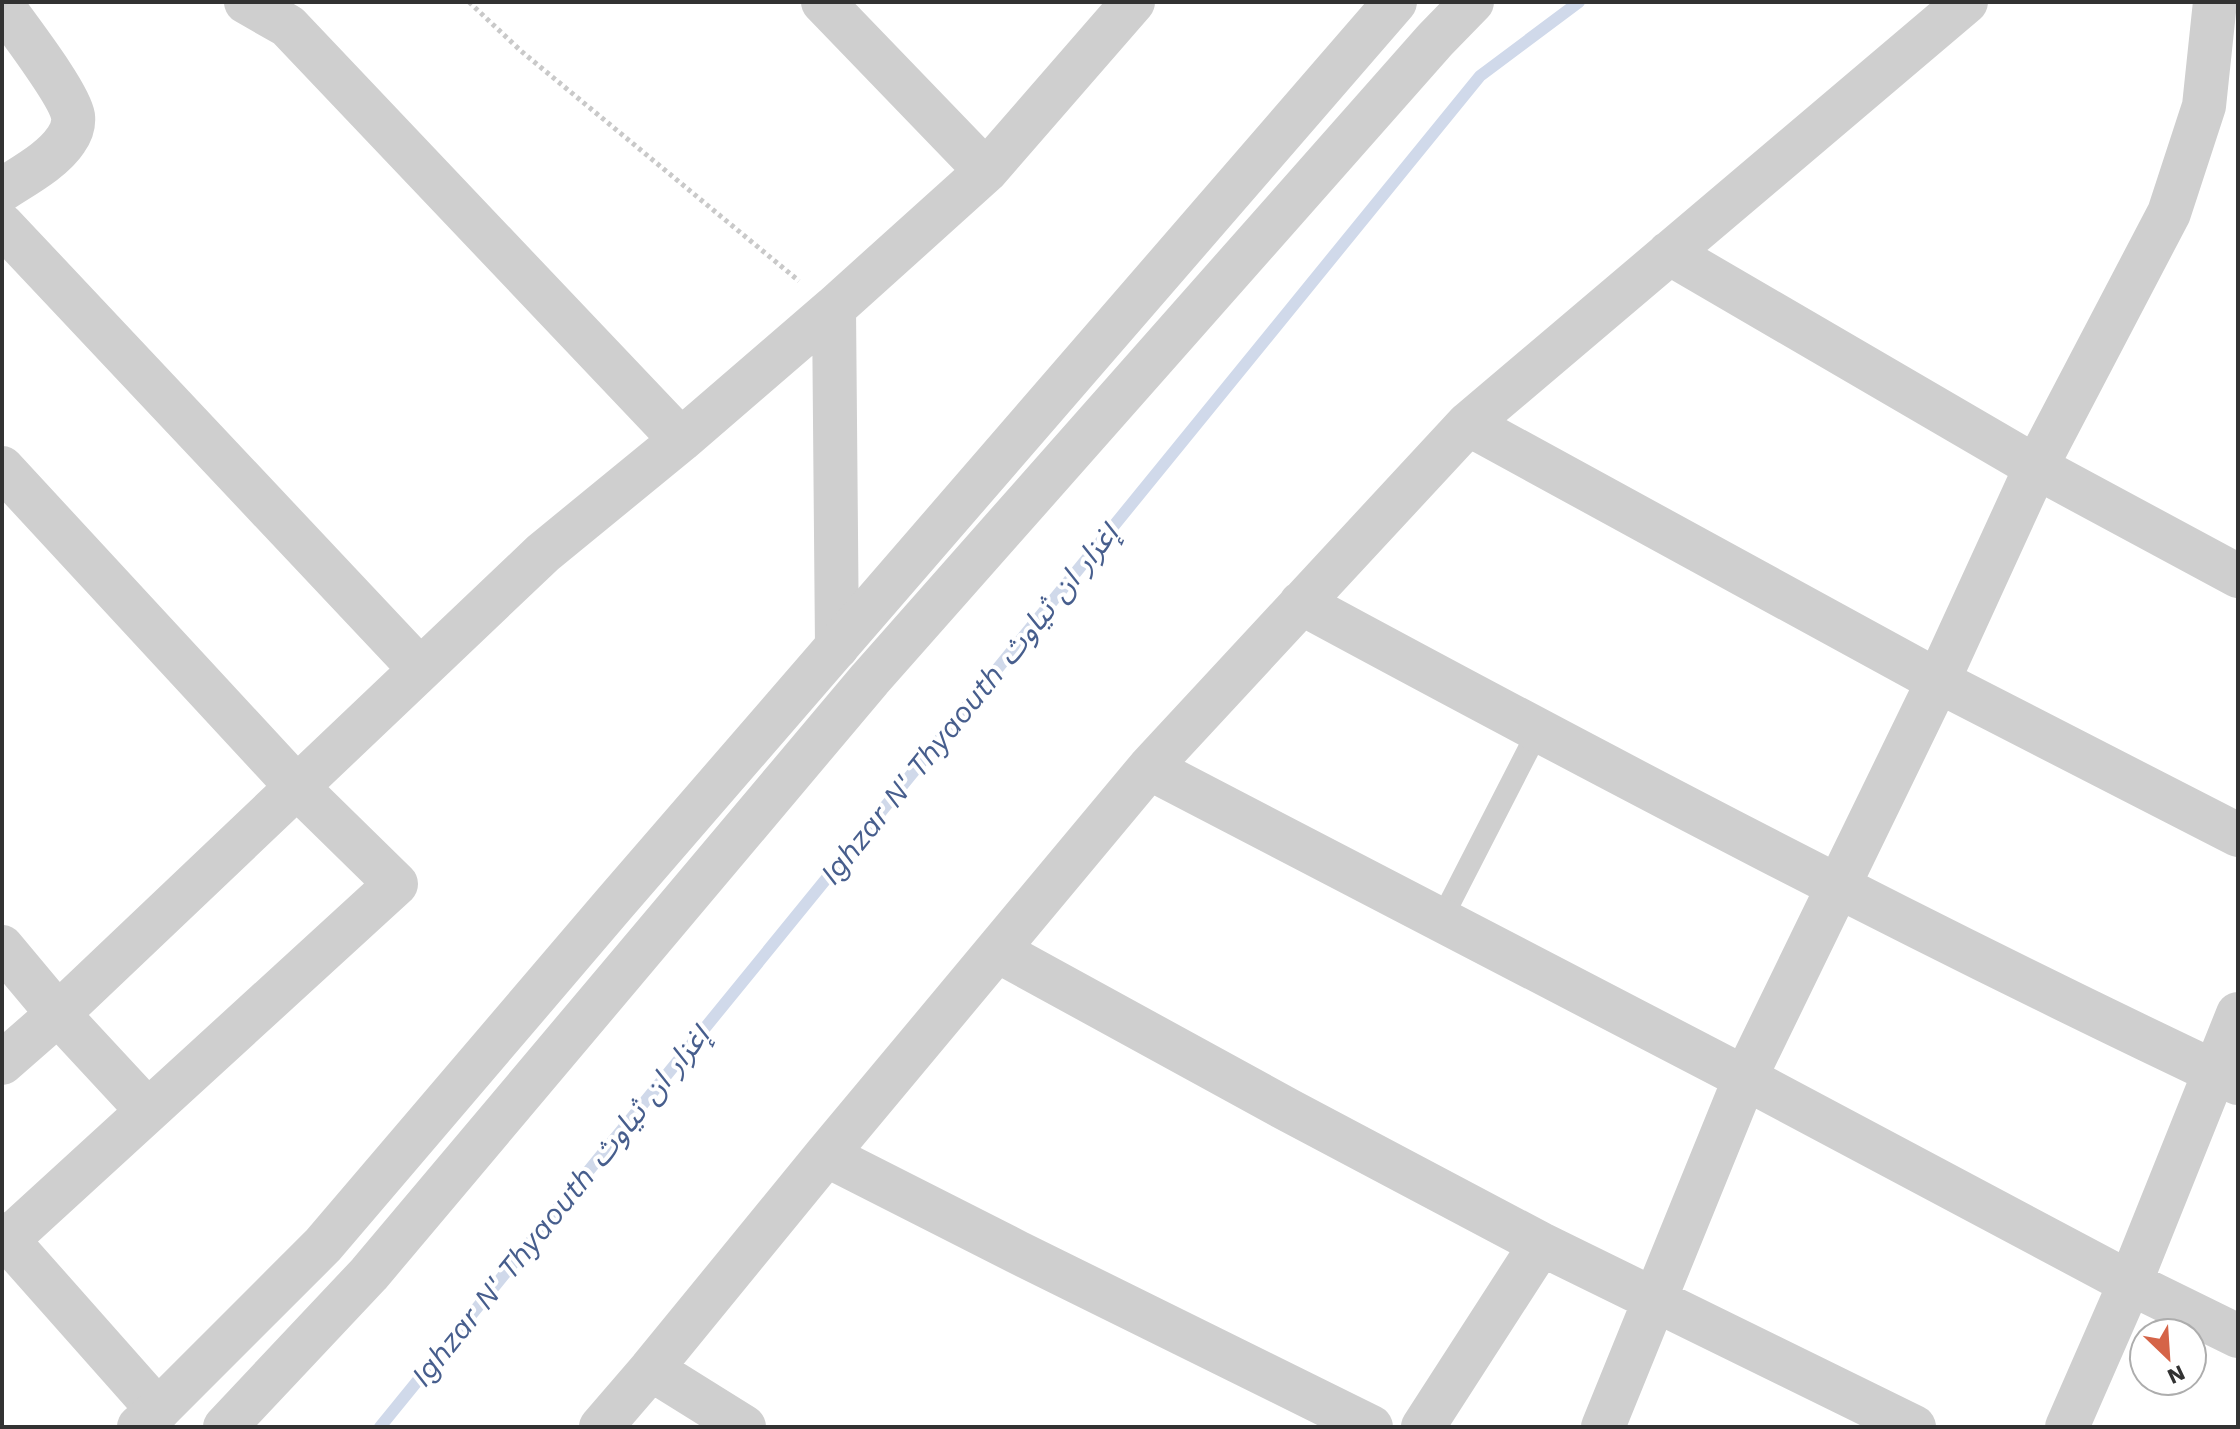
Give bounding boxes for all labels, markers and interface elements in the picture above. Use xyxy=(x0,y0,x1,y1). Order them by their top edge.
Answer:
water label: Ighzar N' Thyaouth إغزار ان ثياوث xyxy=(812,514,1129,893)
water label: Ighzar N' Thyaouth إغزار ان ثياوث xyxy=(403,1016,720,1395)
north arrow xyxy=(2128,1317,2208,1397)
text: N xyxy=(2164,1360,2189,1389)

